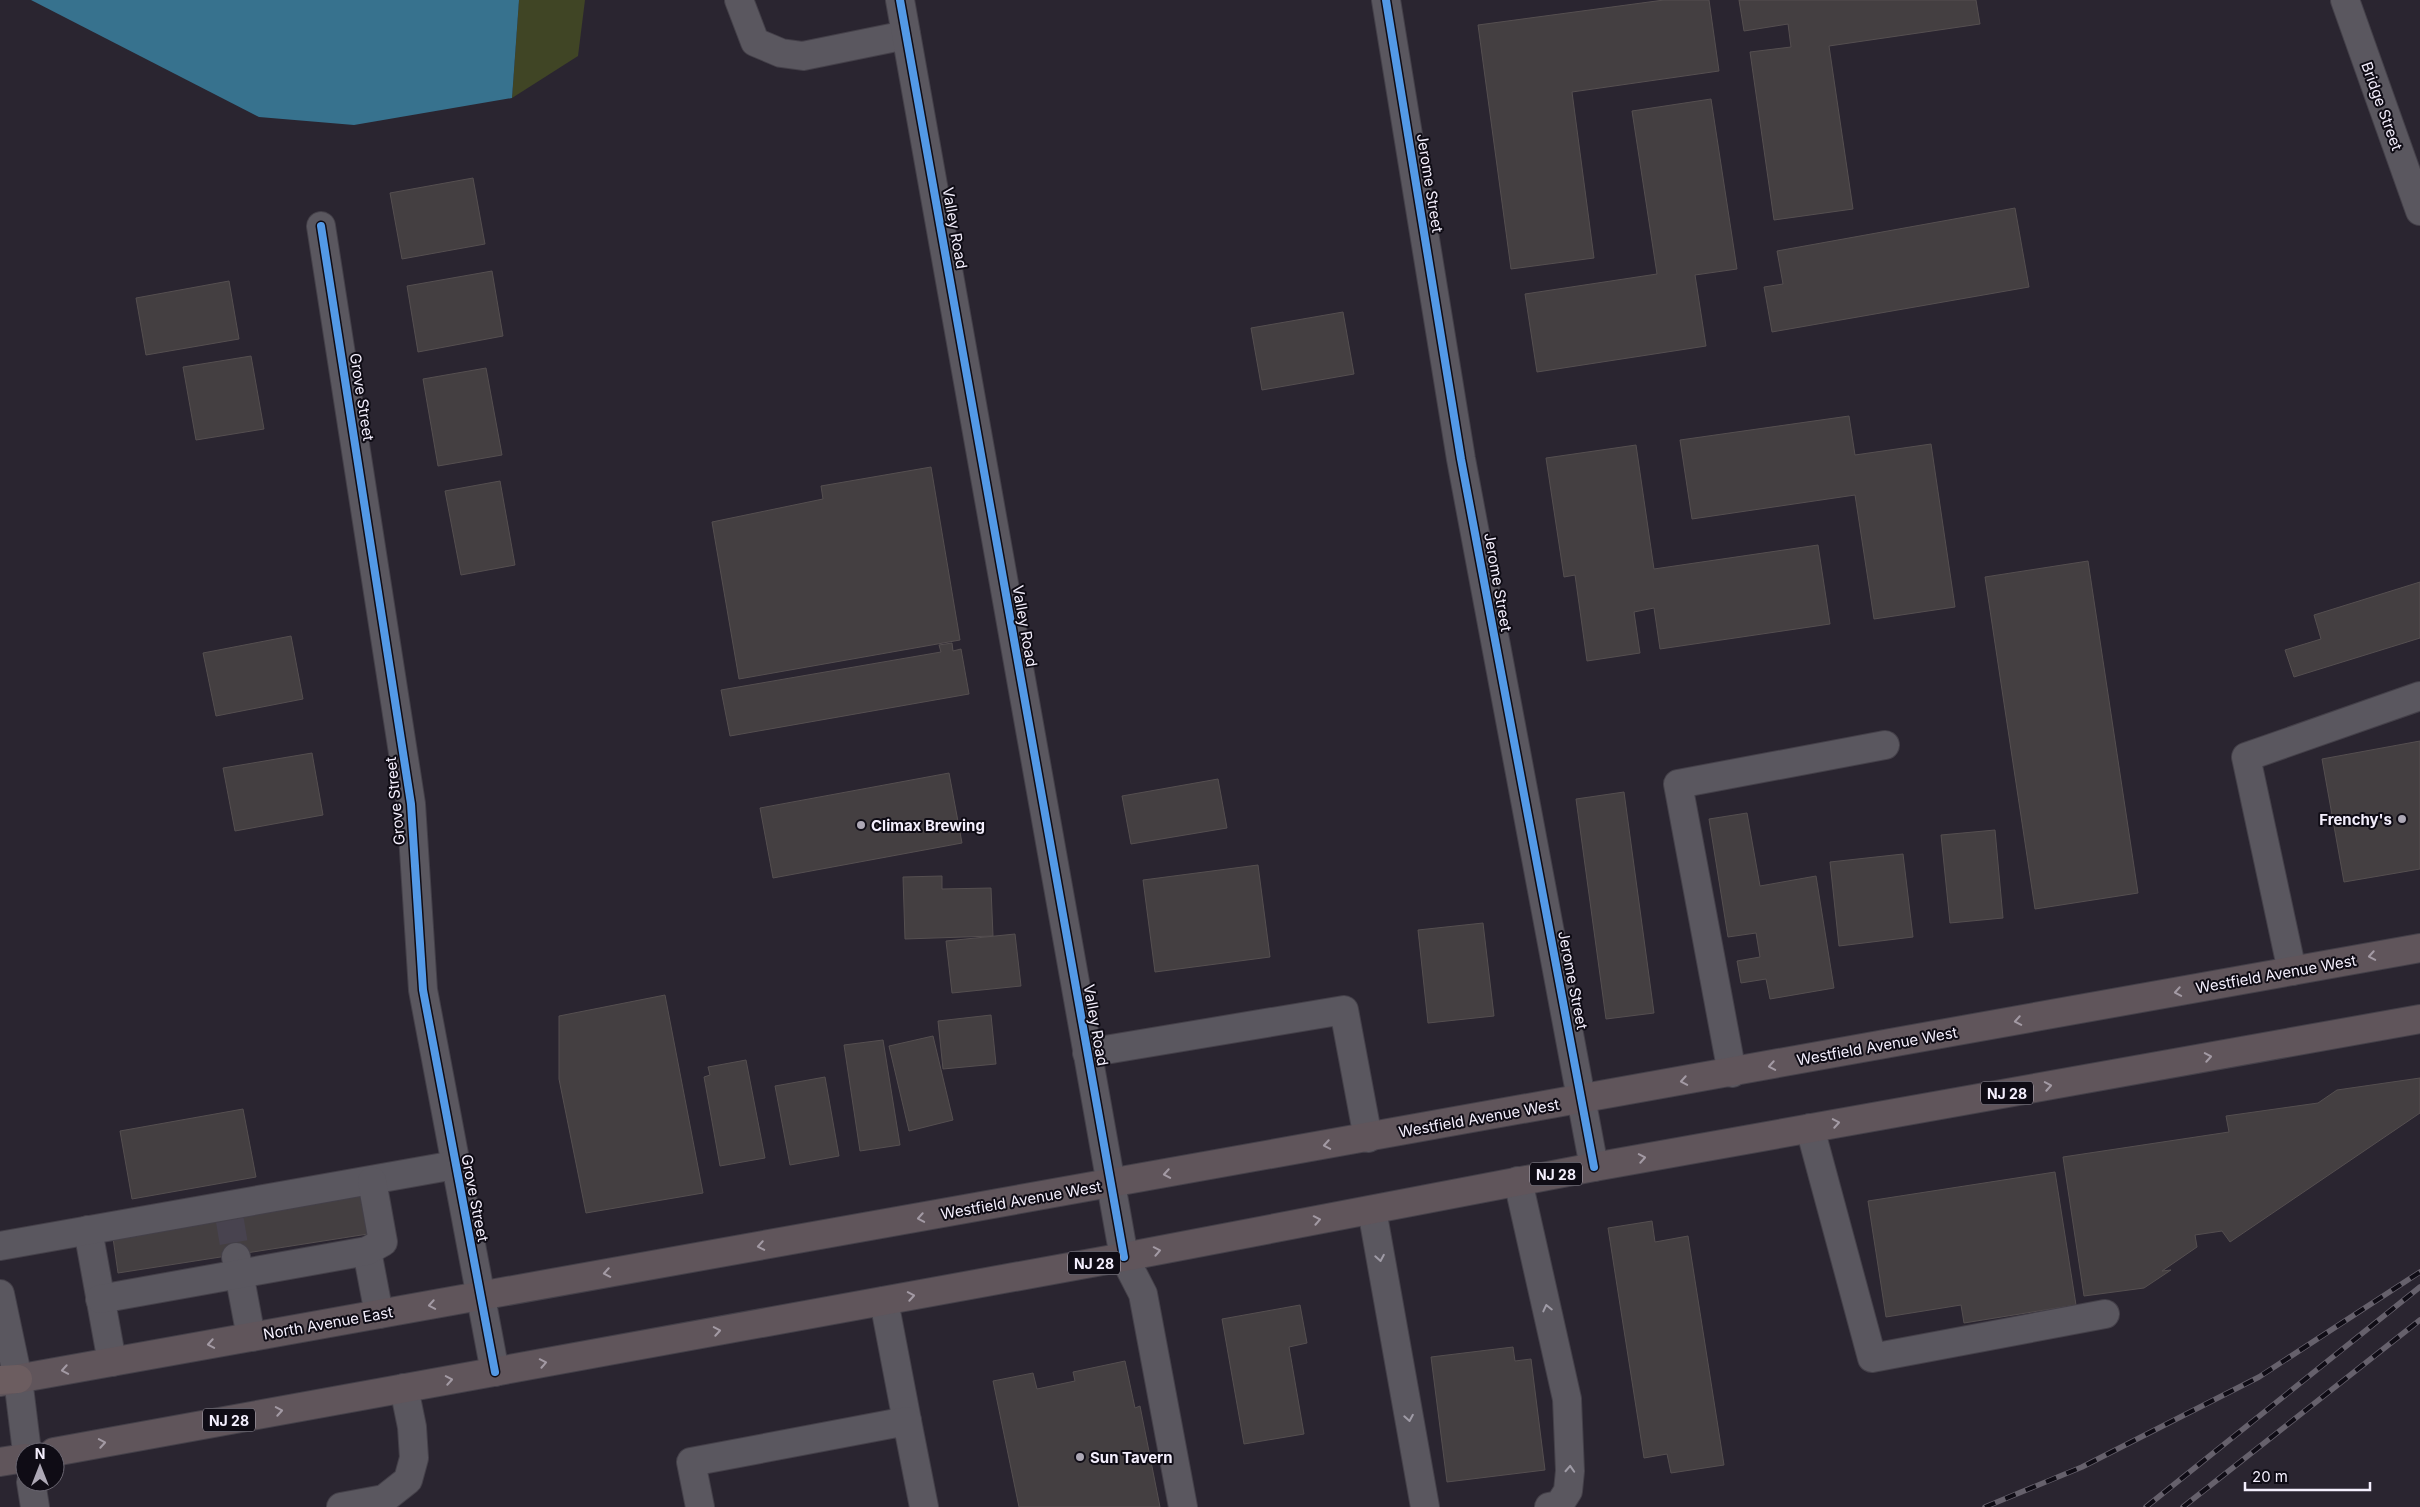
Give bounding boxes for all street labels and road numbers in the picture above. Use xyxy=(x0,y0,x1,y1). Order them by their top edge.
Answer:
street label: Bridge Street xyxy=(2357,59,2407,153)
street label: Jerome Street xyxy=(1413,132,1447,234)
street label: Valley Road xyxy=(938,186,972,270)
street label: Grove Street xyxy=(346,352,378,442)
street label: Jerome Street xyxy=(1480,531,1516,633)
street label: Valley Road xyxy=(1008,584,1042,668)
street label: Grove Street xyxy=(381,756,409,846)
street label: Jerome Street xyxy=(1554,929,1592,1031)
street label: Westfield Avenue West xyxy=(2194,951,2358,997)
street label: Valley Road xyxy=(1079,983,1113,1067)
street label: Westfield Avenue West xyxy=(1795,1023,1959,1069)
road number: NJ 28 xyxy=(1981,1082,2033,1104)
street label: Westfield Avenue West xyxy=(1397,1095,1561,1141)
street label: Grove Street xyxy=(457,1153,493,1243)
road number: NJ 28 xyxy=(1530,1162,1582,1186)
street label: Westfield Avenue West xyxy=(939,1177,1103,1223)
road number: NJ 28 xyxy=(1068,1252,1120,1274)
street label: North Avenue East xyxy=(262,1302,394,1344)
road number: NJ 28 xyxy=(203,1408,255,1432)

